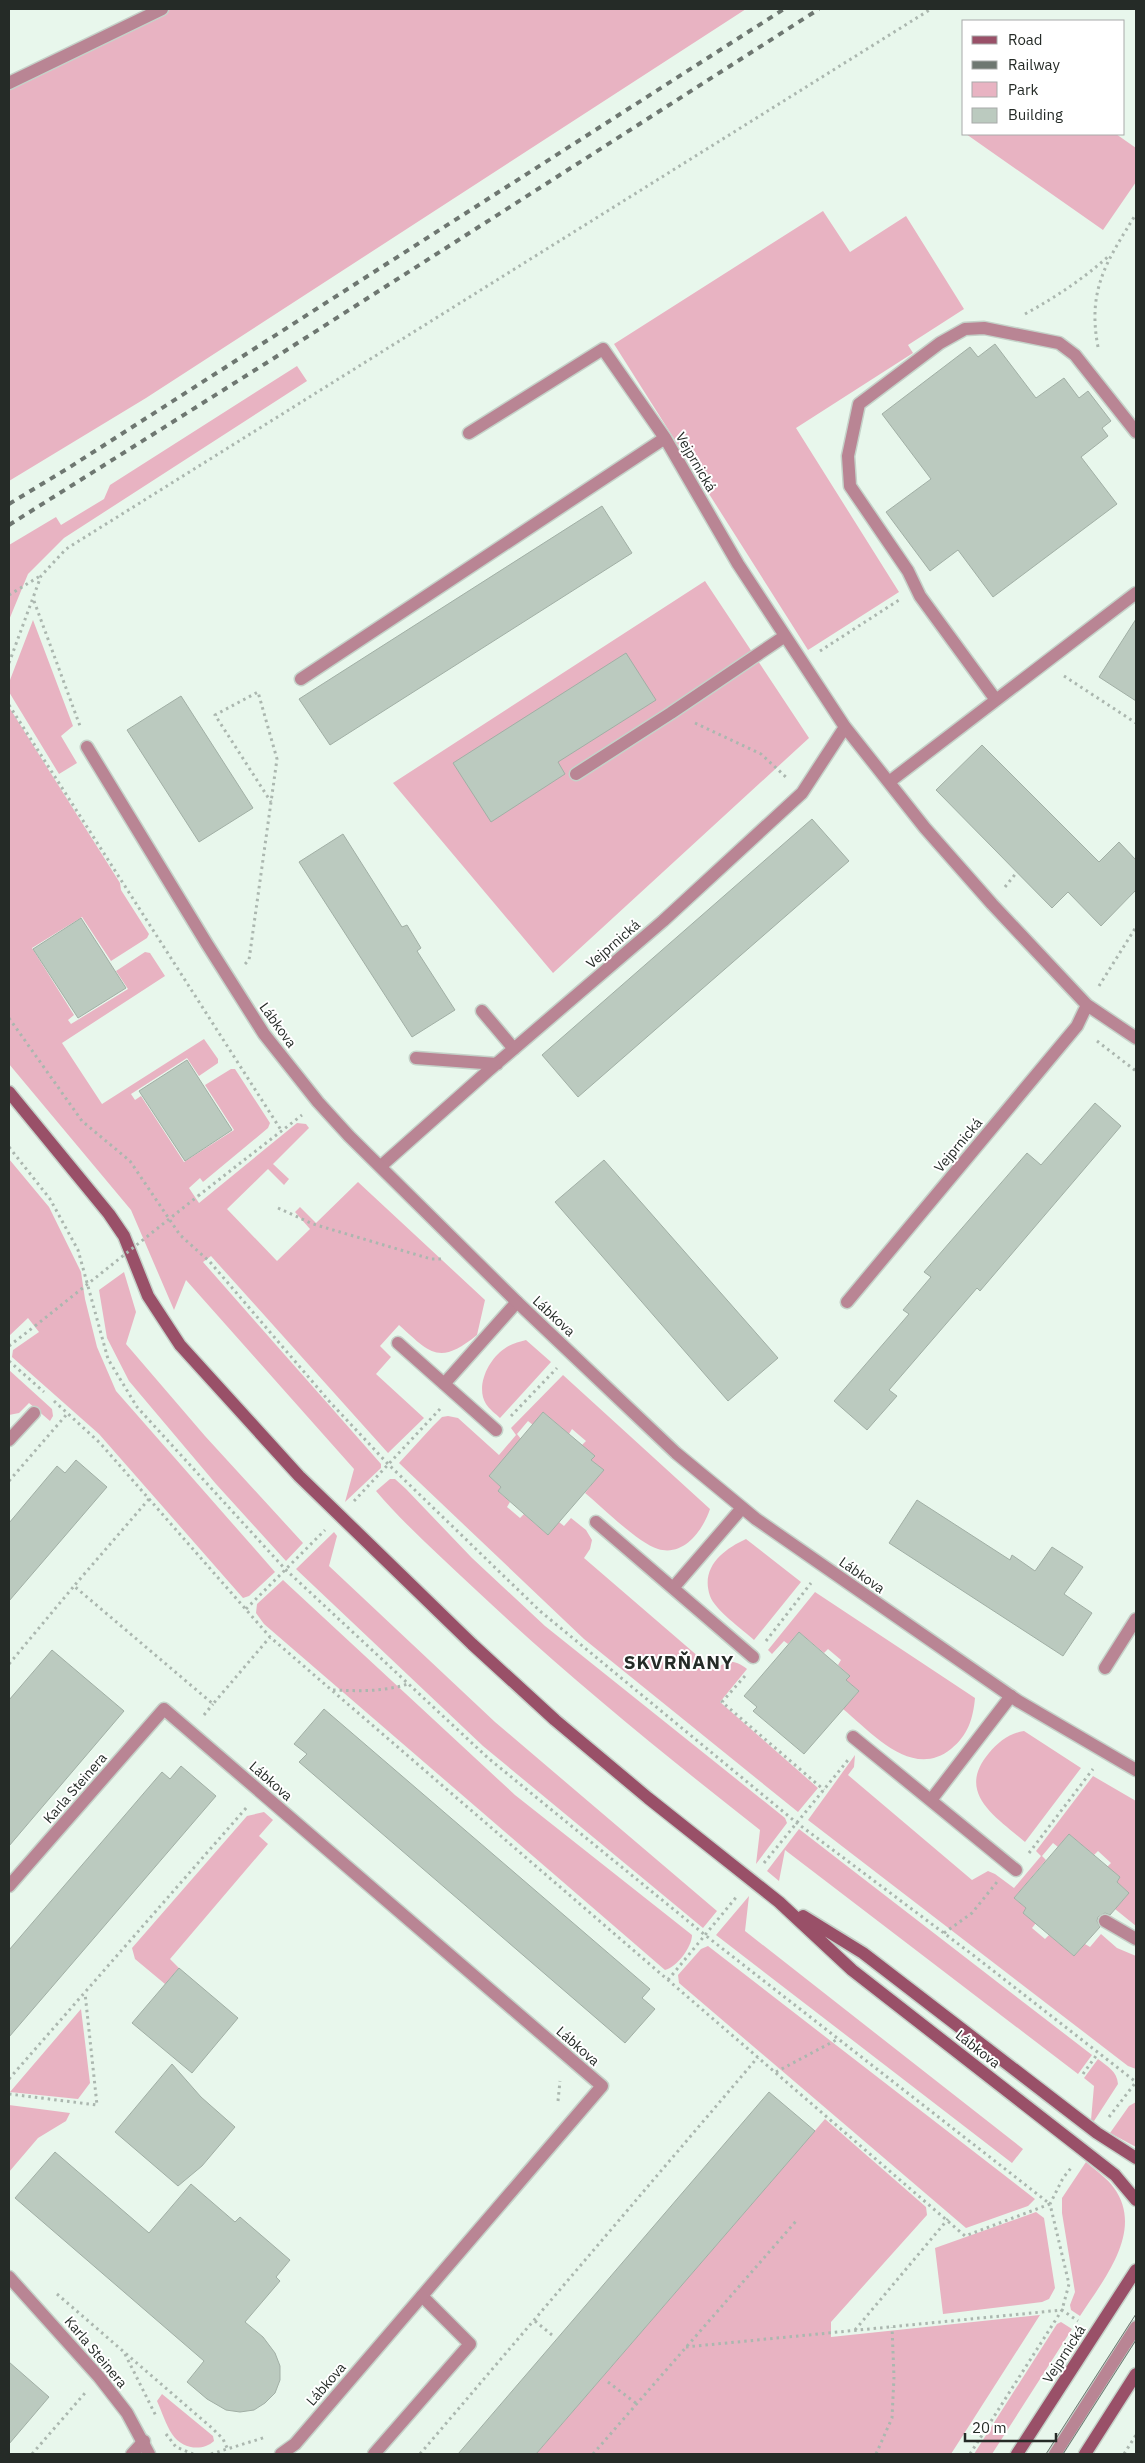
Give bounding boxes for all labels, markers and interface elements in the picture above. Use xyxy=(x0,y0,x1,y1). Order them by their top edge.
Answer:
legend xyxy=(962,20,1125,135)
text: Road xyxy=(1008,30,1043,49)
text: Railway xyxy=(1008,55,1061,74)
text: Park xyxy=(1008,80,1038,99)
text: Building xyxy=(1008,105,1063,124)
street label: Vejprnická xyxy=(672,429,721,495)
street label: Vejprnická xyxy=(582,915,644,972)
street label: Lábkova xyxy=(256,999,301,1052)
street label: Vejprnická xyxy=(930,1114,986,1176)
street label: Lábkova xyxy=(529,1292,579,1341)
street label: Lábkova xyxy=(836,1553,889,1598)
district label: SKVRŇANY xyxy=(624,1650,734,1674)
street label: Karla Steinera xyxy=(39,1748,111,1827)
street label: Lábkova xyxy=(246,1757,297,1805)
street label: Lábkova xyxy=(553,2022,604,2070)
street label: Lábkova xyxy=(952,2026,1004,2072)
street label: Karla Steinera xyxy=(61,2312,132,2392)
street label: Vejprnická xyxy=(1039,2321,1090,2387)
street label: Lábkova xyxy=(302,2358,350,2409)
scale bar xyxy=(965,2410,1056,2442)
text: 20 m xyxy=(972,2418,1007,2437)

